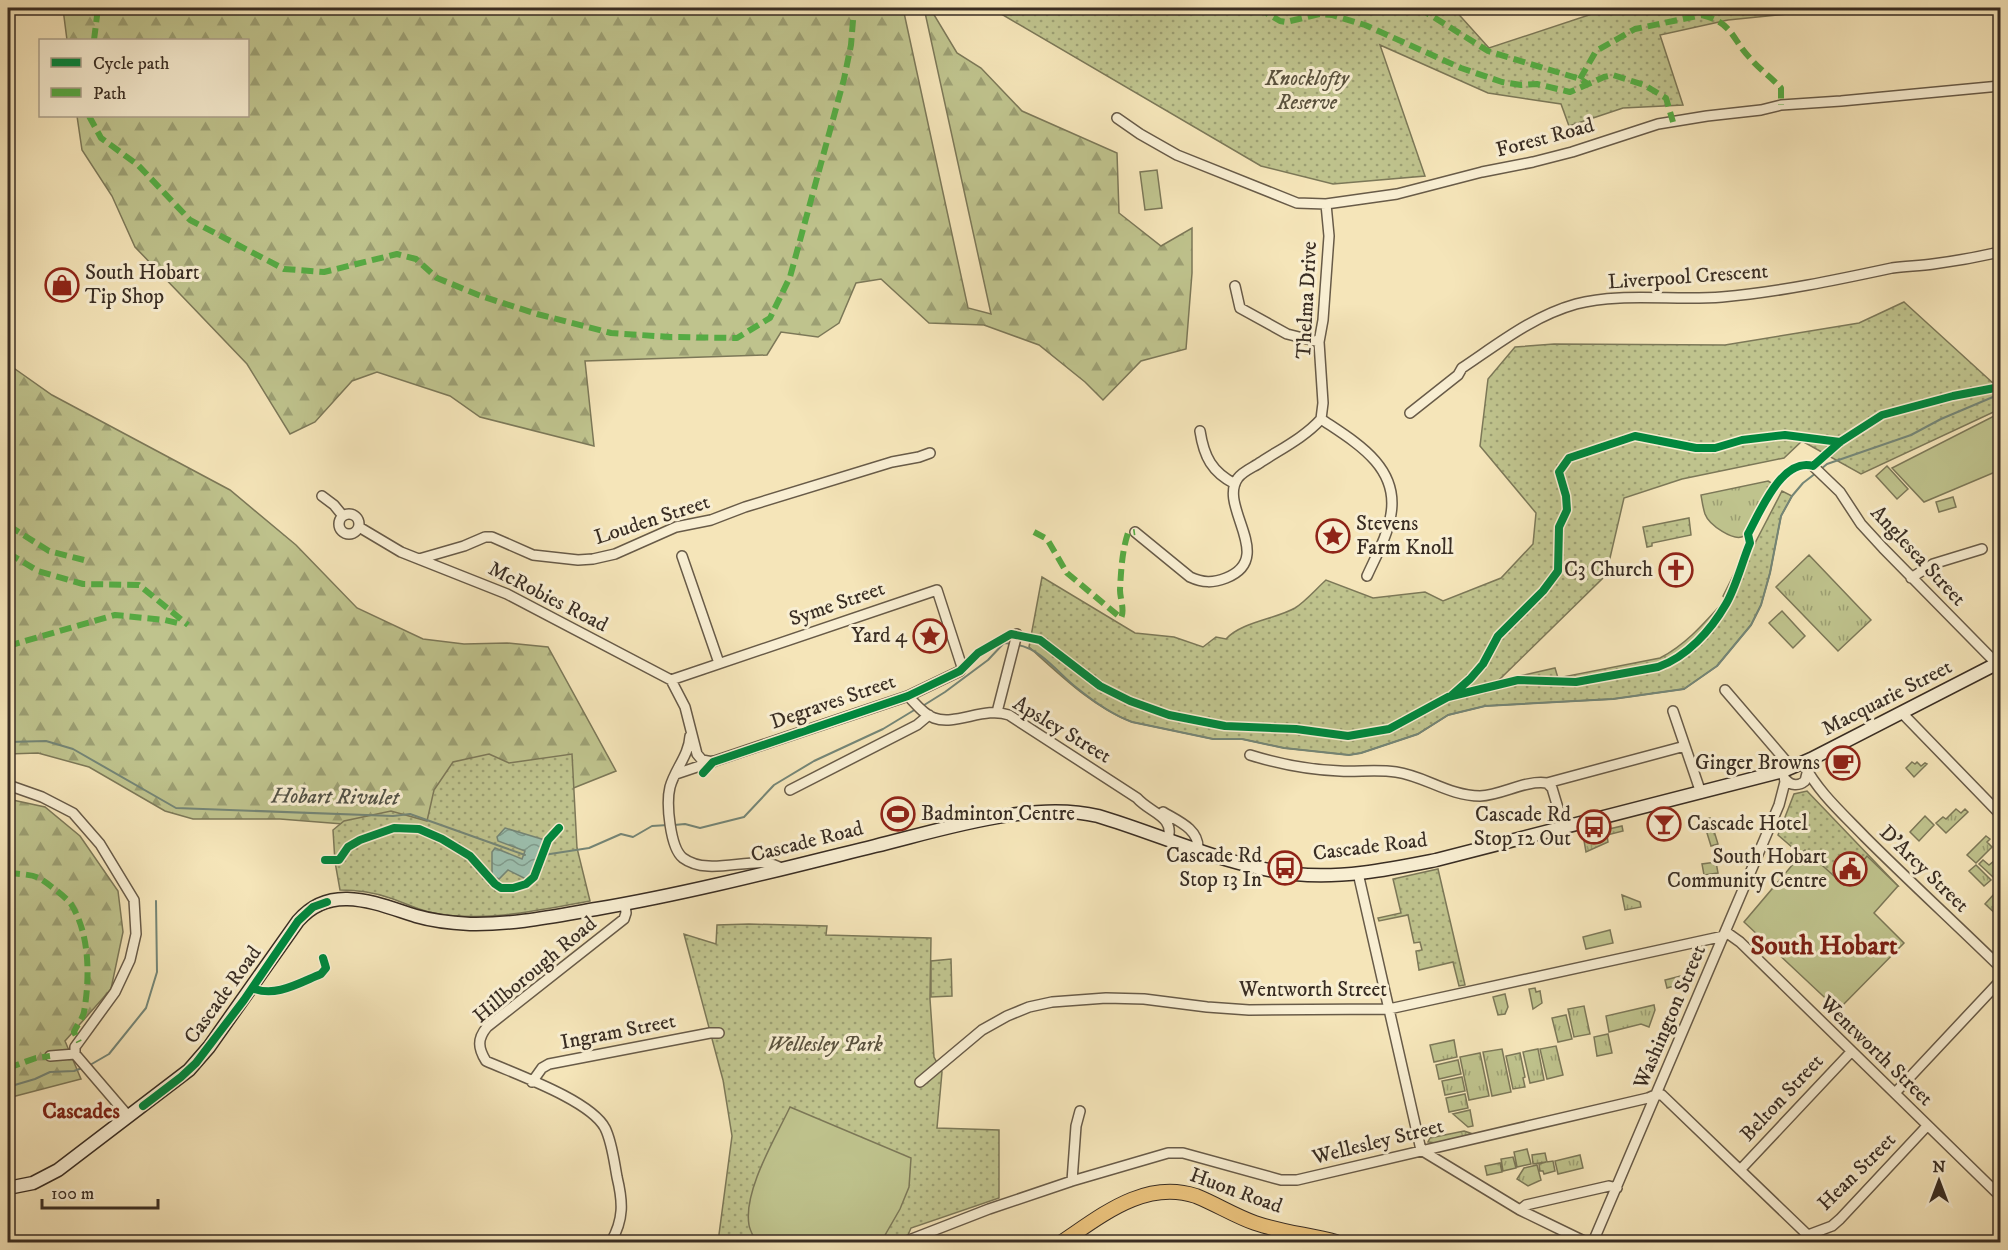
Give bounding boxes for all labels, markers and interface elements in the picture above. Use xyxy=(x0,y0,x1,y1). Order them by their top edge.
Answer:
legend xyxy=(39,39,249,117)
text: Cycle path xyxy=(93,53,170,75)
park label: Knocklofty Reserve xyxy=(1264,66,1350,116)
text: Path xyxy=(93,83,127,105)
street label: Forest Road xyxy=(1493,112,1597,164)
street label: Thelma Drive xyxy=(1291,240,1323,360)
street label: Liverpool Crescent xyxy=(1607,258,1769,296)
place label: South Hobart Tip Shop xyxy=(85,260,200,310)
shop icon: South Hobart Tip Shop xyxy=(44,267,80,303)
street label: Louden Street xyxy=(591,489,713,551)
street label: Anglesea Street xyxy=(1865,500,1971,612)
place label: Stevens Farm Knoll xyxy=(1356,511,1454,561)
place icon: Stevens Farm Knoll xyxy=(1315,518,1351,554)
church icon: C3 Church xyxy=(1658,552,1694,588)
street label: McRobies Road xyxy=(484,556,613,639)
place label: C3 Church xyxy=(1564,557,1653,583)
street label: Syme Street xyxy=(786,575,888,632)
place icon: Yard 4 xyxy=(912,618,948,654)
place label: Yard 4 xyxy=(851,623,908,649)
street label: Macquarie Street xyxy=(1818,654,1957,742)
street label: Degraves Street xyxy=(767,668,899,736)
street label: Apsley Street xyxy=(1008,691,1116,770)
cafe icon: Ginger Browns xyxy=(1825,745,1861,781)
place label: Ginger Browns xyxy=(1695,750,1820,776)
water label: Hobart Rivulet xyxy=(270,782,400,812)
sports icon: Badminton Centre xyxy=(880,796,916,832)
place label: Badminton Centre xyxy=(921,801,1075,827)
place label: Cascade Rd Stop 12 Out xyxy=(1474,802,1572,852)
bar icon: Cascade Hotel xyxy=(1646,806,1682,842)
bus stop icon: Cascade Rd Stop 12 Out xyxy=(1576,809,1612,845)
place label: Cascade Hotel xyxy=(1687,811,1808,837)
street label: Cascade Road xyxy=(748,815,866,869)
street label: D'Arcy Street xyxy=(1874,820,1974,918)
street label: Cascade Road xyxy=(1311,827,1429,867)
place label: Cascade Rd Stop 13 In xyxy=(1166,843,1263,893)
place label: South Hobart Community Centre xyxy=(1667,844,1827,894)
bus stop icon: Cascade Rd Stop 13 In xyxy=(1267,850,1303,886)
public building icon: South Hobart Community Centre xyxy=(1832,851,1868,887)
street label: Hillborough Road xyxy=(468,911,602,1029)
district label: South Hobart xyxy=(1750,929,1898,963)
street label: Cascade Road xyxy=(179,940,268,1049)
street label: Washington Street xyxy=(1628,941,1712,1094)
street label: Wentworth Street xyxy=(1238,977,1387,1003)
street label: Wentworth Street xyxy=(1813,990,1938,1112)
street label: Ingram Street xyxy=(558,1008,678,1056)
park label: Wellesley Park xyxy=(767,1032,883,1058)
street label: Belton Street xyxy=(1735,1049,1829,1147)
district label: Cascades xyxy=(42,1098,120,1125)
street label: Wellesley Street xyxy=(1309,1113,1447,1171)
street label: Hean Street xyxy=(1812,1127,1902,1217)
north arrow xyxy=(1909,1151,1969,1211)
text: N xyxy=(1932,1157,1946,1177)
street label: Huon Road xyxy=(1186,1162,1286,1220)
scale bar xyxy=(42,1172,158,1210)
text: 100 m xyxy=(51,1183,94,1205)

